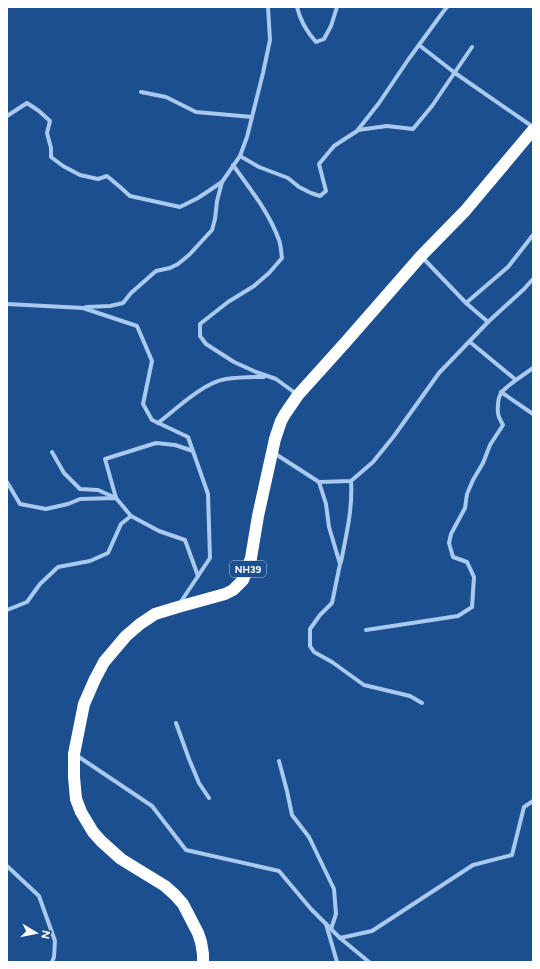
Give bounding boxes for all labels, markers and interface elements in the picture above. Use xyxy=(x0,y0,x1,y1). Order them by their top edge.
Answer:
road number: NH39 xyxy=(230,561,266,577)
north arrow xyxy=(16,913,56,953)
text: N xyxy=(38,929,52,940)

